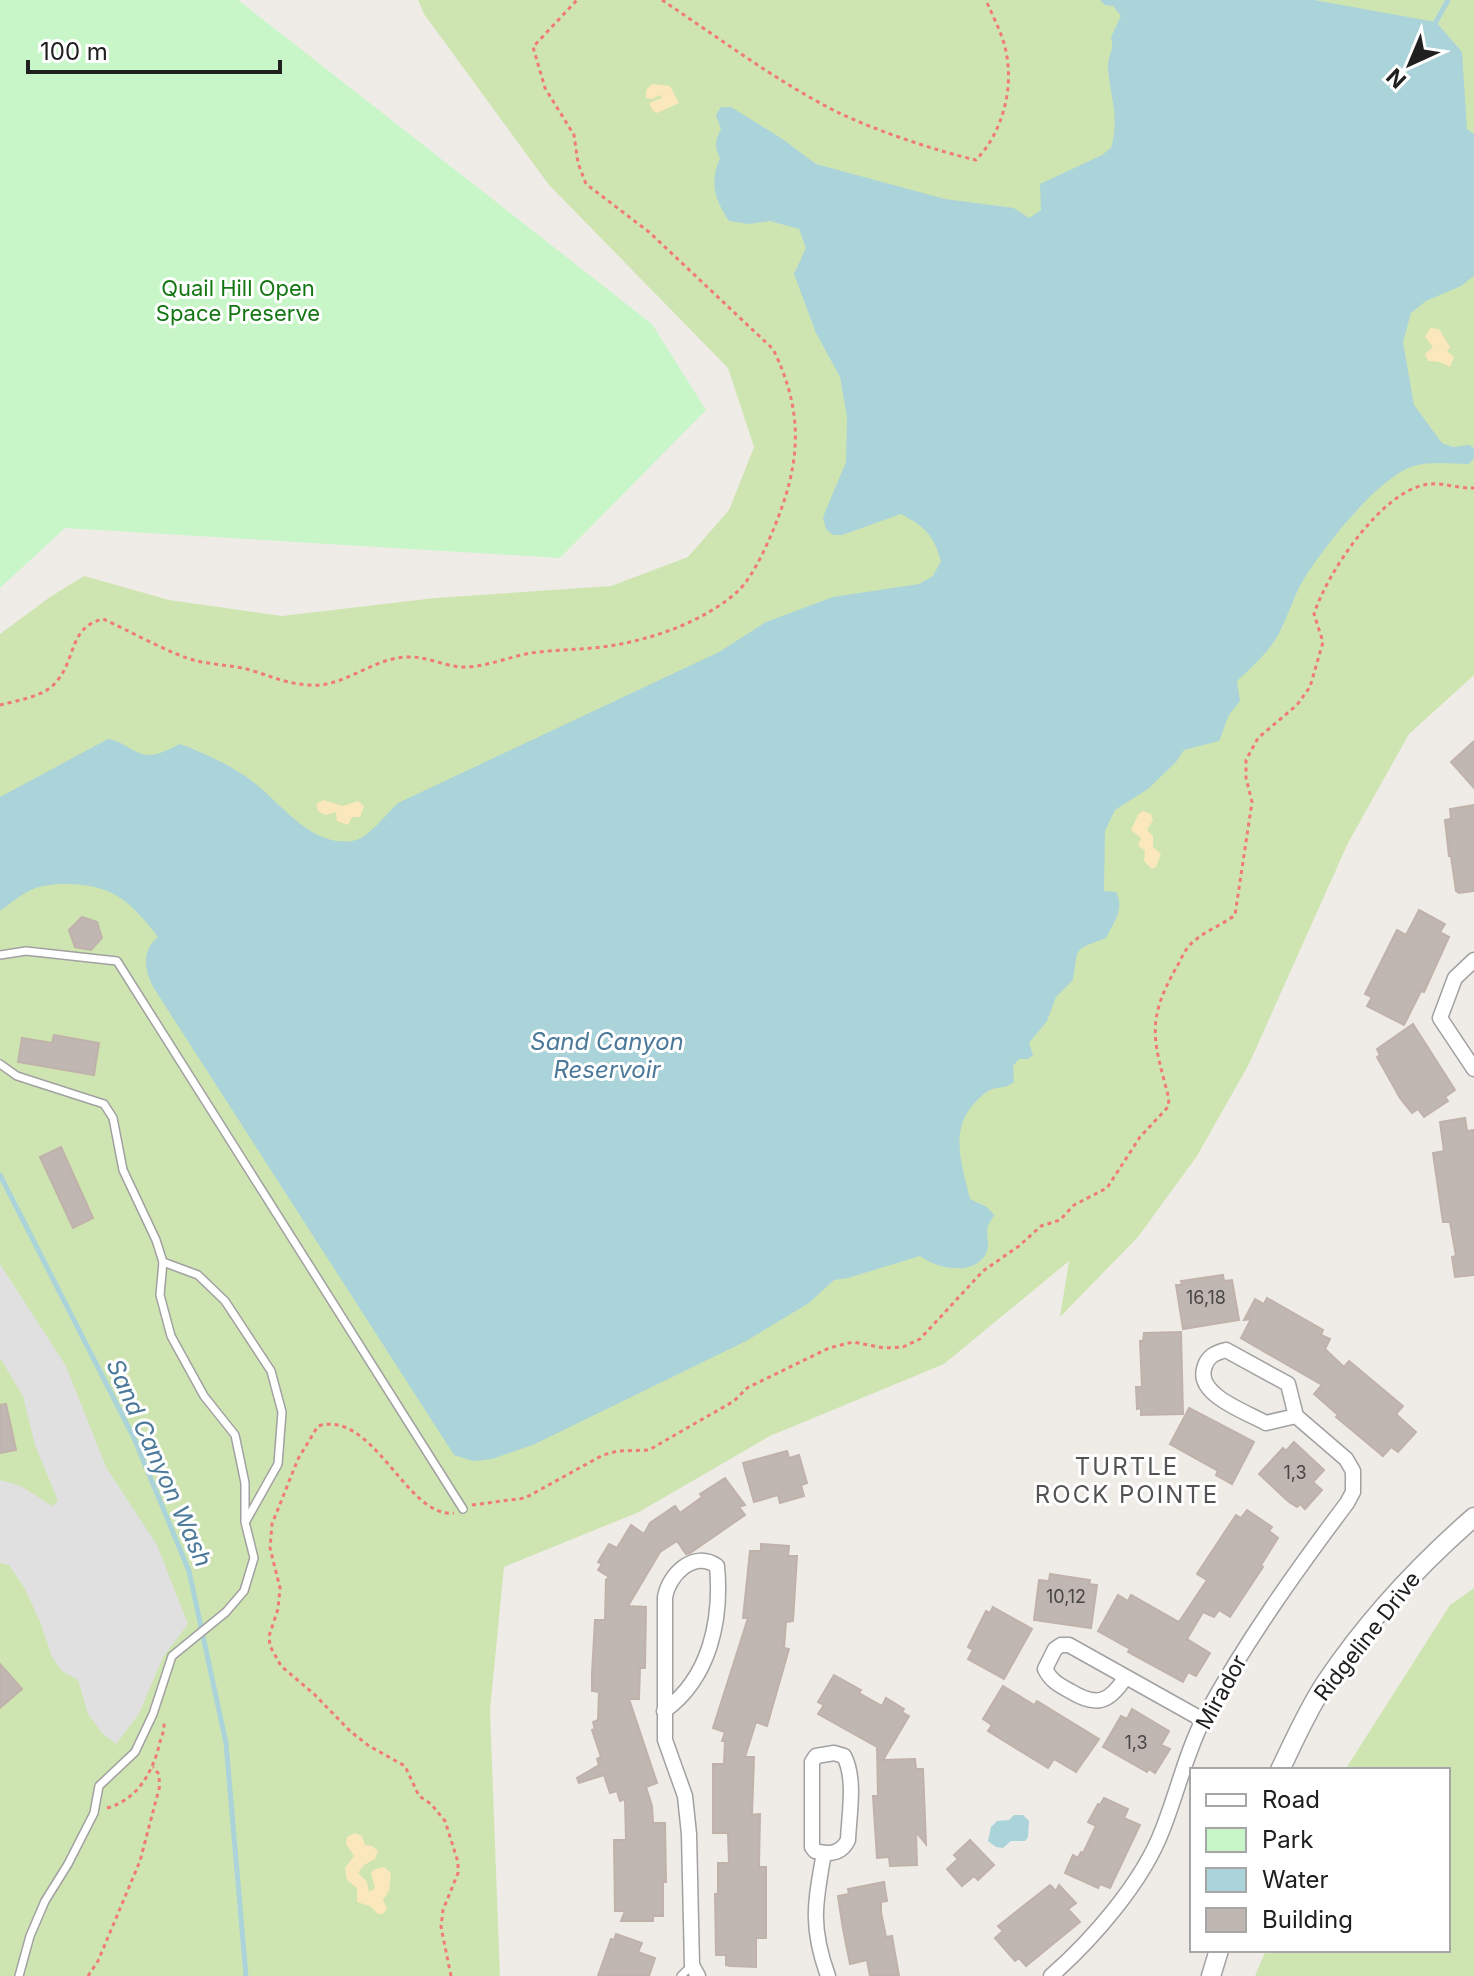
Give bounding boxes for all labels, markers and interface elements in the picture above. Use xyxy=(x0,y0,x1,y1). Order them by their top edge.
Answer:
scale bar xyxy=(28,24,280,74)
north arrow xyxy=(1370,24,1450,104)
text: 100 m xyxy=(40,37,108,66)
text: N xyxy=(1381,63,1411,94)
park label: Quail Hill Open Space Preserve xyxy=(156,275,320,326)
water label: Sand Canyon Reservoir xyxy=(530,1027,684,1084)
house number: 16,18 xyxy=(1186,1287,1226,1308)
water label: Sand Canyon Wash xyxy=(101,1354,218,1571)
district label: TURTLE ROCK POINTE xyxy=(1035,1452,1219,1509)
house number: 1,3 xyxy=(1283,1462,1307,1483)
street label: Ridgeline Drive xyxy=(1309,1566,1425,1706)
house number: 10,12 xyxy=(1046,1586,1086,1607)
street label: Mirador xyxy=(1190,1650,1252,1734)
house number: 1,3 xyxy=(1124,1732,1148,1753)
legend xyxy=(1190,1768,1450,1952)
text: Road xyxy=(1262,1785,1320,1814)
text: Park xyxy=(1262,1825,1313,1854)
text: Water xyxy=(1262,1865,1329,1894)
text: Building xyxy=(1262,1905,1353,1934)

